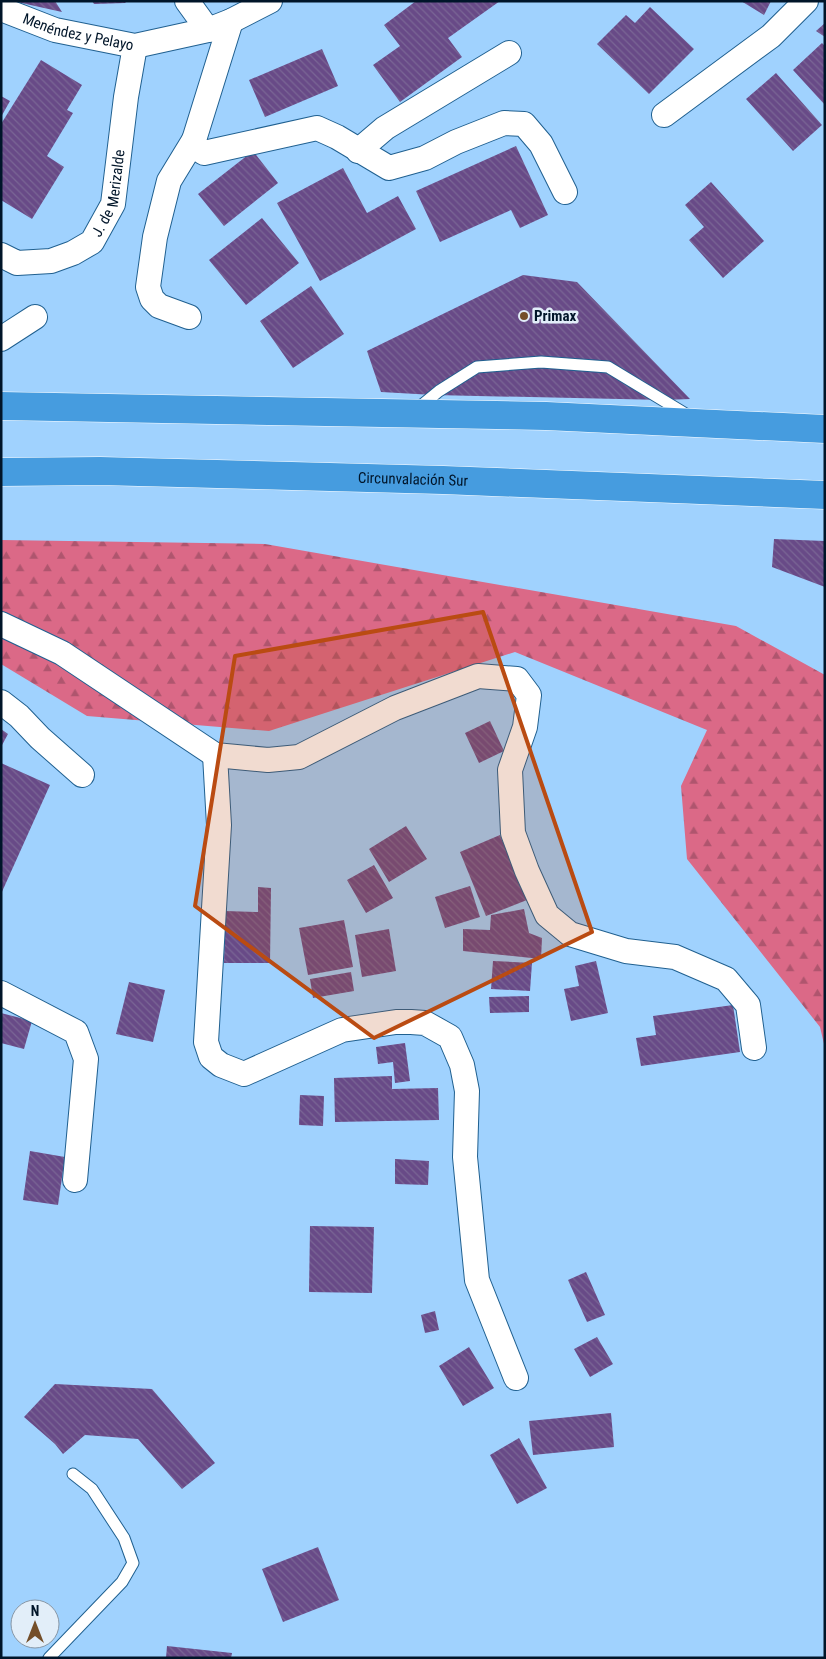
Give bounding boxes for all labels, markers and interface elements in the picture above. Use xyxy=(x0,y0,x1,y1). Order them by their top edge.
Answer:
street label: Menéndez y Pelayo xyxy=(20,9,135,54)
street label: J. de Merizalde xyxy=(88,149,129,240)
place label: Primax xyxy=(534,307,576,325)
marker: Primax xyxy=(518,310,530,322)
street label: Circunvalación Sur xyxy=(358,469,469,490)
north arrow xyxy=(10,1599,60,1649)
text: N xyxy=(31,1603,39,1619)

